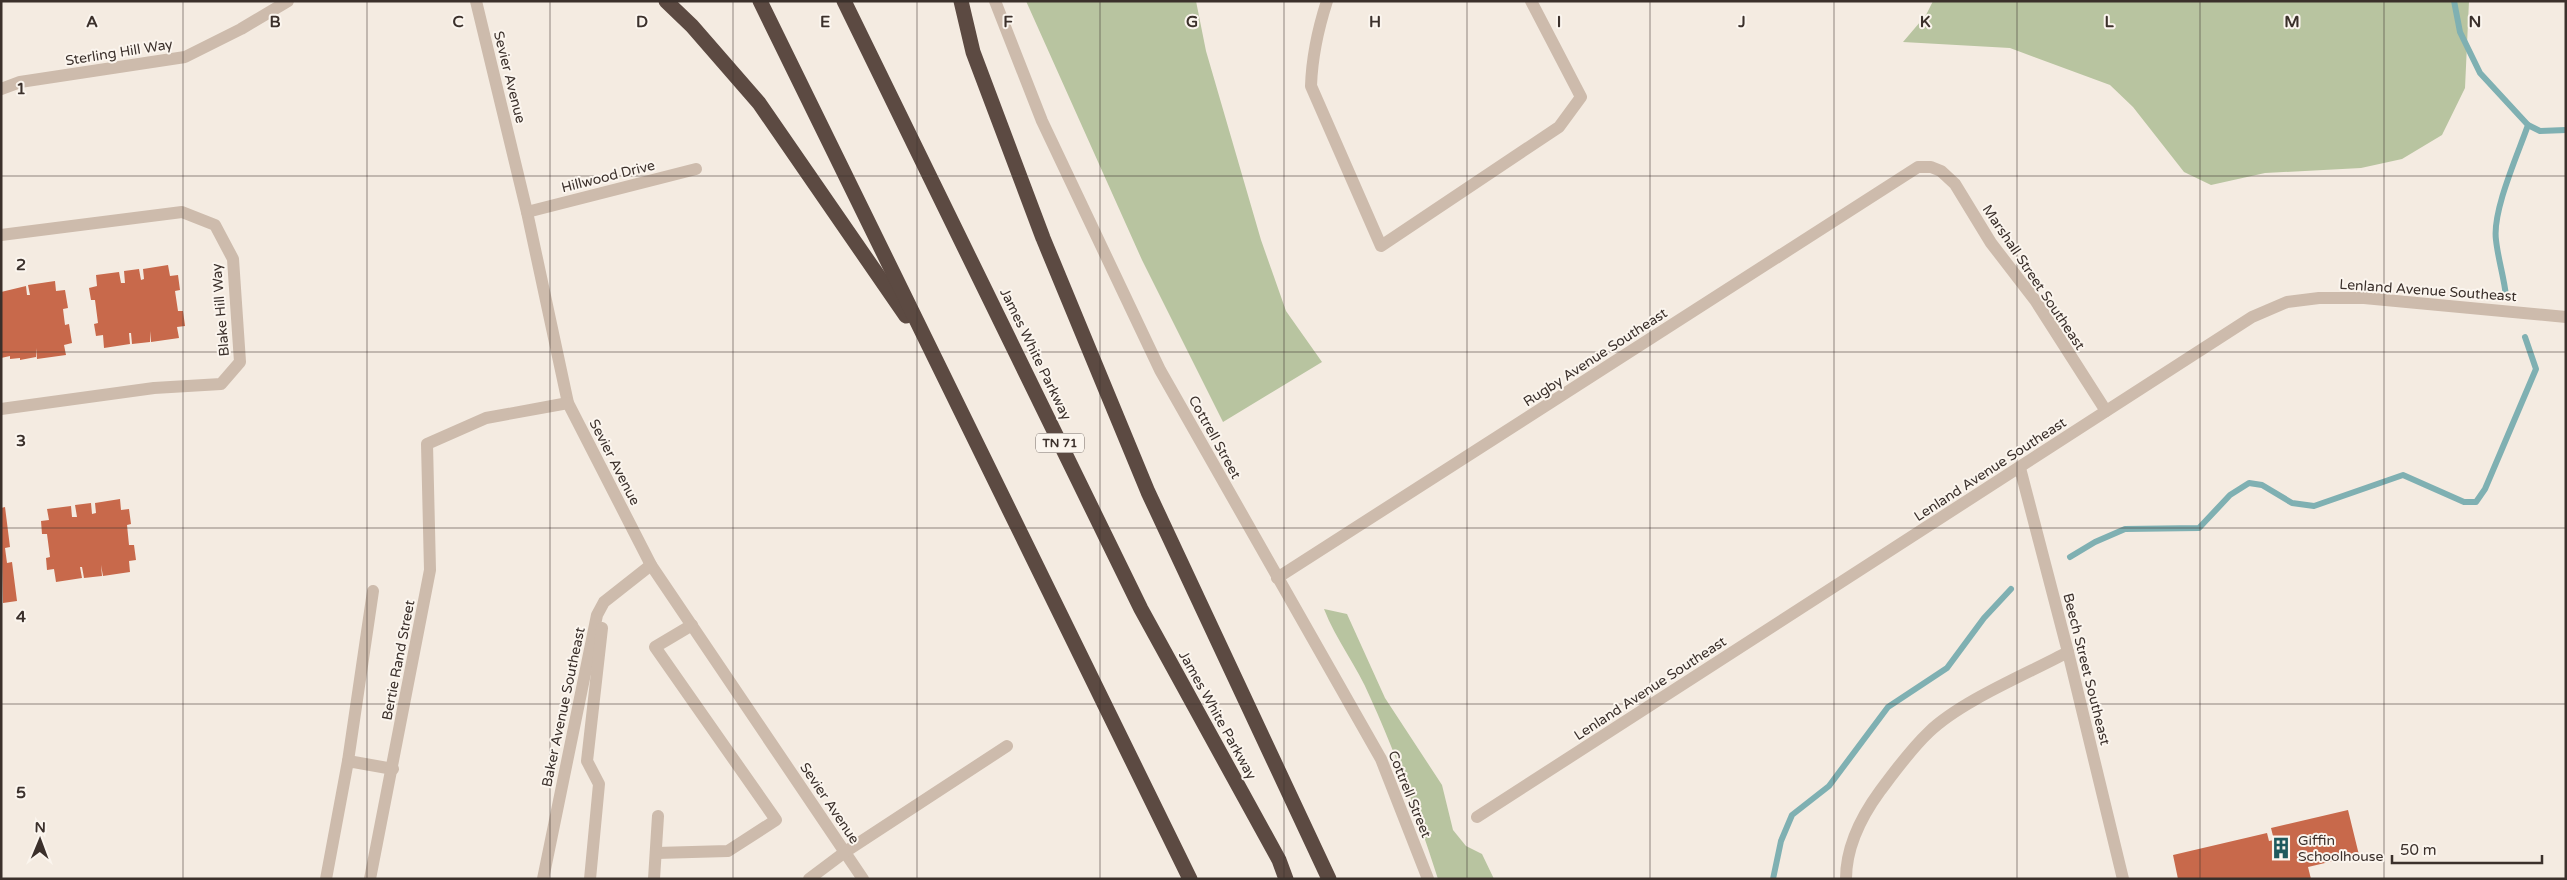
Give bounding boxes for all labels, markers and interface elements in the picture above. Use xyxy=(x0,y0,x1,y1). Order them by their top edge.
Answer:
text: A xyxy=(86,12,98,32)
text: B xyxy=(269,12,281,32)
text: C xyxy=(452,12,464,32)
text: D xyxy=(636,12,648,32)
text: E xyxy=(820,12,830,32)
text: F xyxy=(1003,12,1013,32)
text: G xyxy=(1186,12,1198,32)
text: H xyxy=(1369,12,1381,32)
text: I xyxy=(1557,12,1561,32)
text: J xyxy=(1737,12,1746,32)
text: K xyxy=(1920,12,1931,32)
text: L xyxy=(2104,12,2114,32)
text: M xyxy=(2284,12,2300,32)
text: N xyxy=(2469,12,2481,32)
street label: Sevier Avenue xyxy=(490,29,529,125)
street label: Sterling Hill Way xyxy=(64,36,174,69)
text: 1 xyxy=(16,79,26,99)
street label: Hillwood Drive xyxy=(560,157,657,196)
street label: Marshall Street Southeast xyxy=(1979,201,2089,354)
text: 2 xyxy=(16,255,26,275)
street label: Blake Hill Way xyxy=(208,262,233,357)
street label: Lenland Avenue Southeast xyxy=(2339,276,2518,305)
street label: James White Parkway xyxy=(996,285,1075,423)
street label: Rugby Avenue Southeast xyxy=(1520,304,1671,410)
street label: Cottrell Street xyxy=(1185,393,1245,482)
street label: Lenland Avenue Southeast xyxy=(1911,413,2070,525)
street label: Sevier Avenue xyxy=(586,416,644,508)
text: 3 xyxy=(16,431,26,451)
road number: TN 71 xyxy=(1036,433,1084,452)
street label: Beech Street Southeast xyxy=(2059,591,2114,748)
street label: Bertie Rand Street xyxy=(378,598,419,722)
text: 4 xyxy=(16,607,26,627)
street label: Baker Avenue Southeast xyxy=(538,625,589,789)
street label: Lenland Avenue Southeast xyxy=(1571,632,1730,744)
street label: James White Parkway xyxy=(1175,648,1260,783)
street label: Cottrell Street xyxy=(1384,748,1435,841)
street label: Sevier Avenue xyxy=(796,759,863,847)
text: 5 xyxy=(16,783,26,803)
north arrow xyxy=(15,815,65,865)
text: N xyxy=(34,819,46,836)
place label: Giffin Schoolhouse xyxy=(2298,832,2383,865)
scale bar xyxy=(2392,832,2542,864)
building icon: Giffin Schoolhouse xyxy=(2268,835,2294,861)
text: 50 m xyxy=(2400,841,2437,859)

